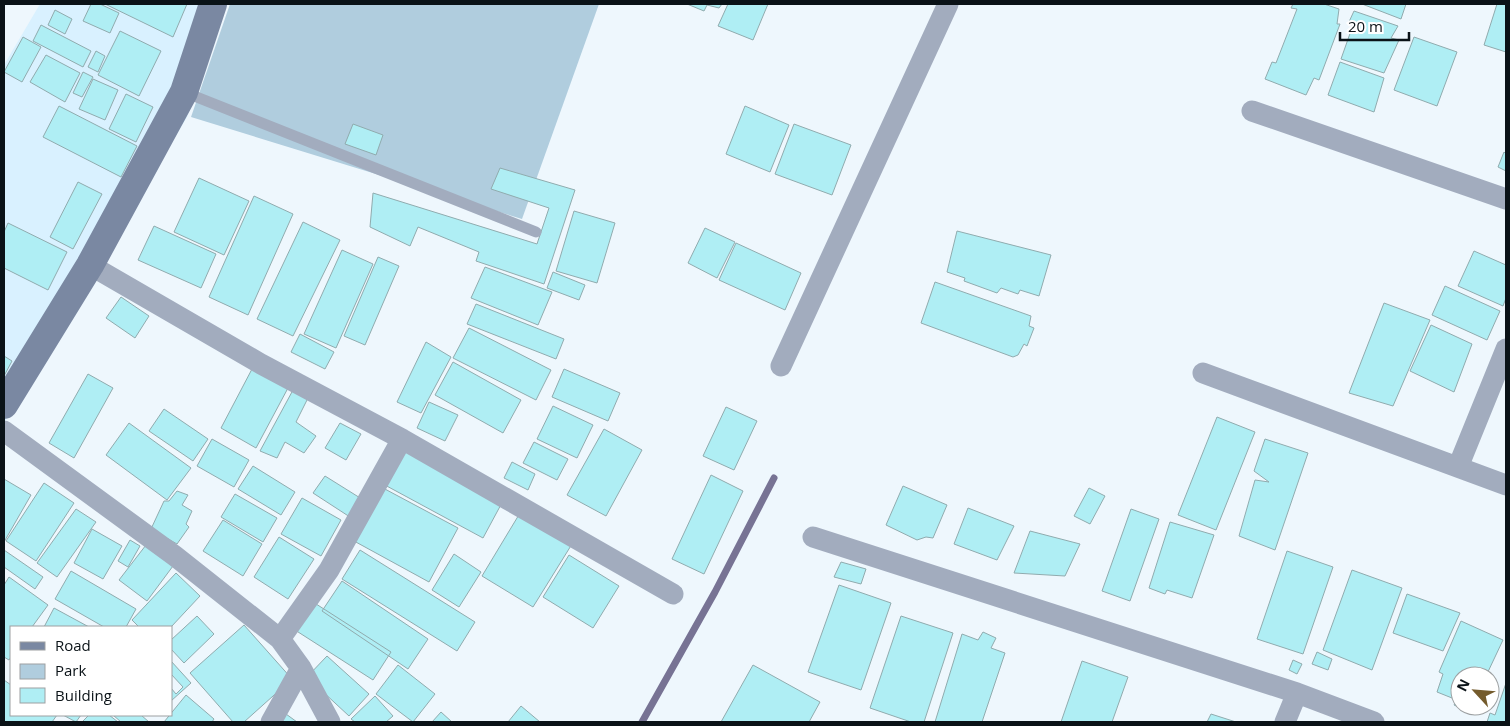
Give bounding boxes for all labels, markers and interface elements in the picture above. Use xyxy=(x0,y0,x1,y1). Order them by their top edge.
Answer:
scale bar xyxy=(1340,10,1409,42)
text: 20 m xyxy=(1348,16,1383,36)
legend xyxy=(10,626,172,716)
text: Road xyxy=(55,635,91,655)
text: Park xyxy=(55,660,86,680)
north arrow xyxy=(1450,666,1500,716)
text: N xyxy=(1452,676,1474,694)
text: Building xyxy=(55,685,112,705)

